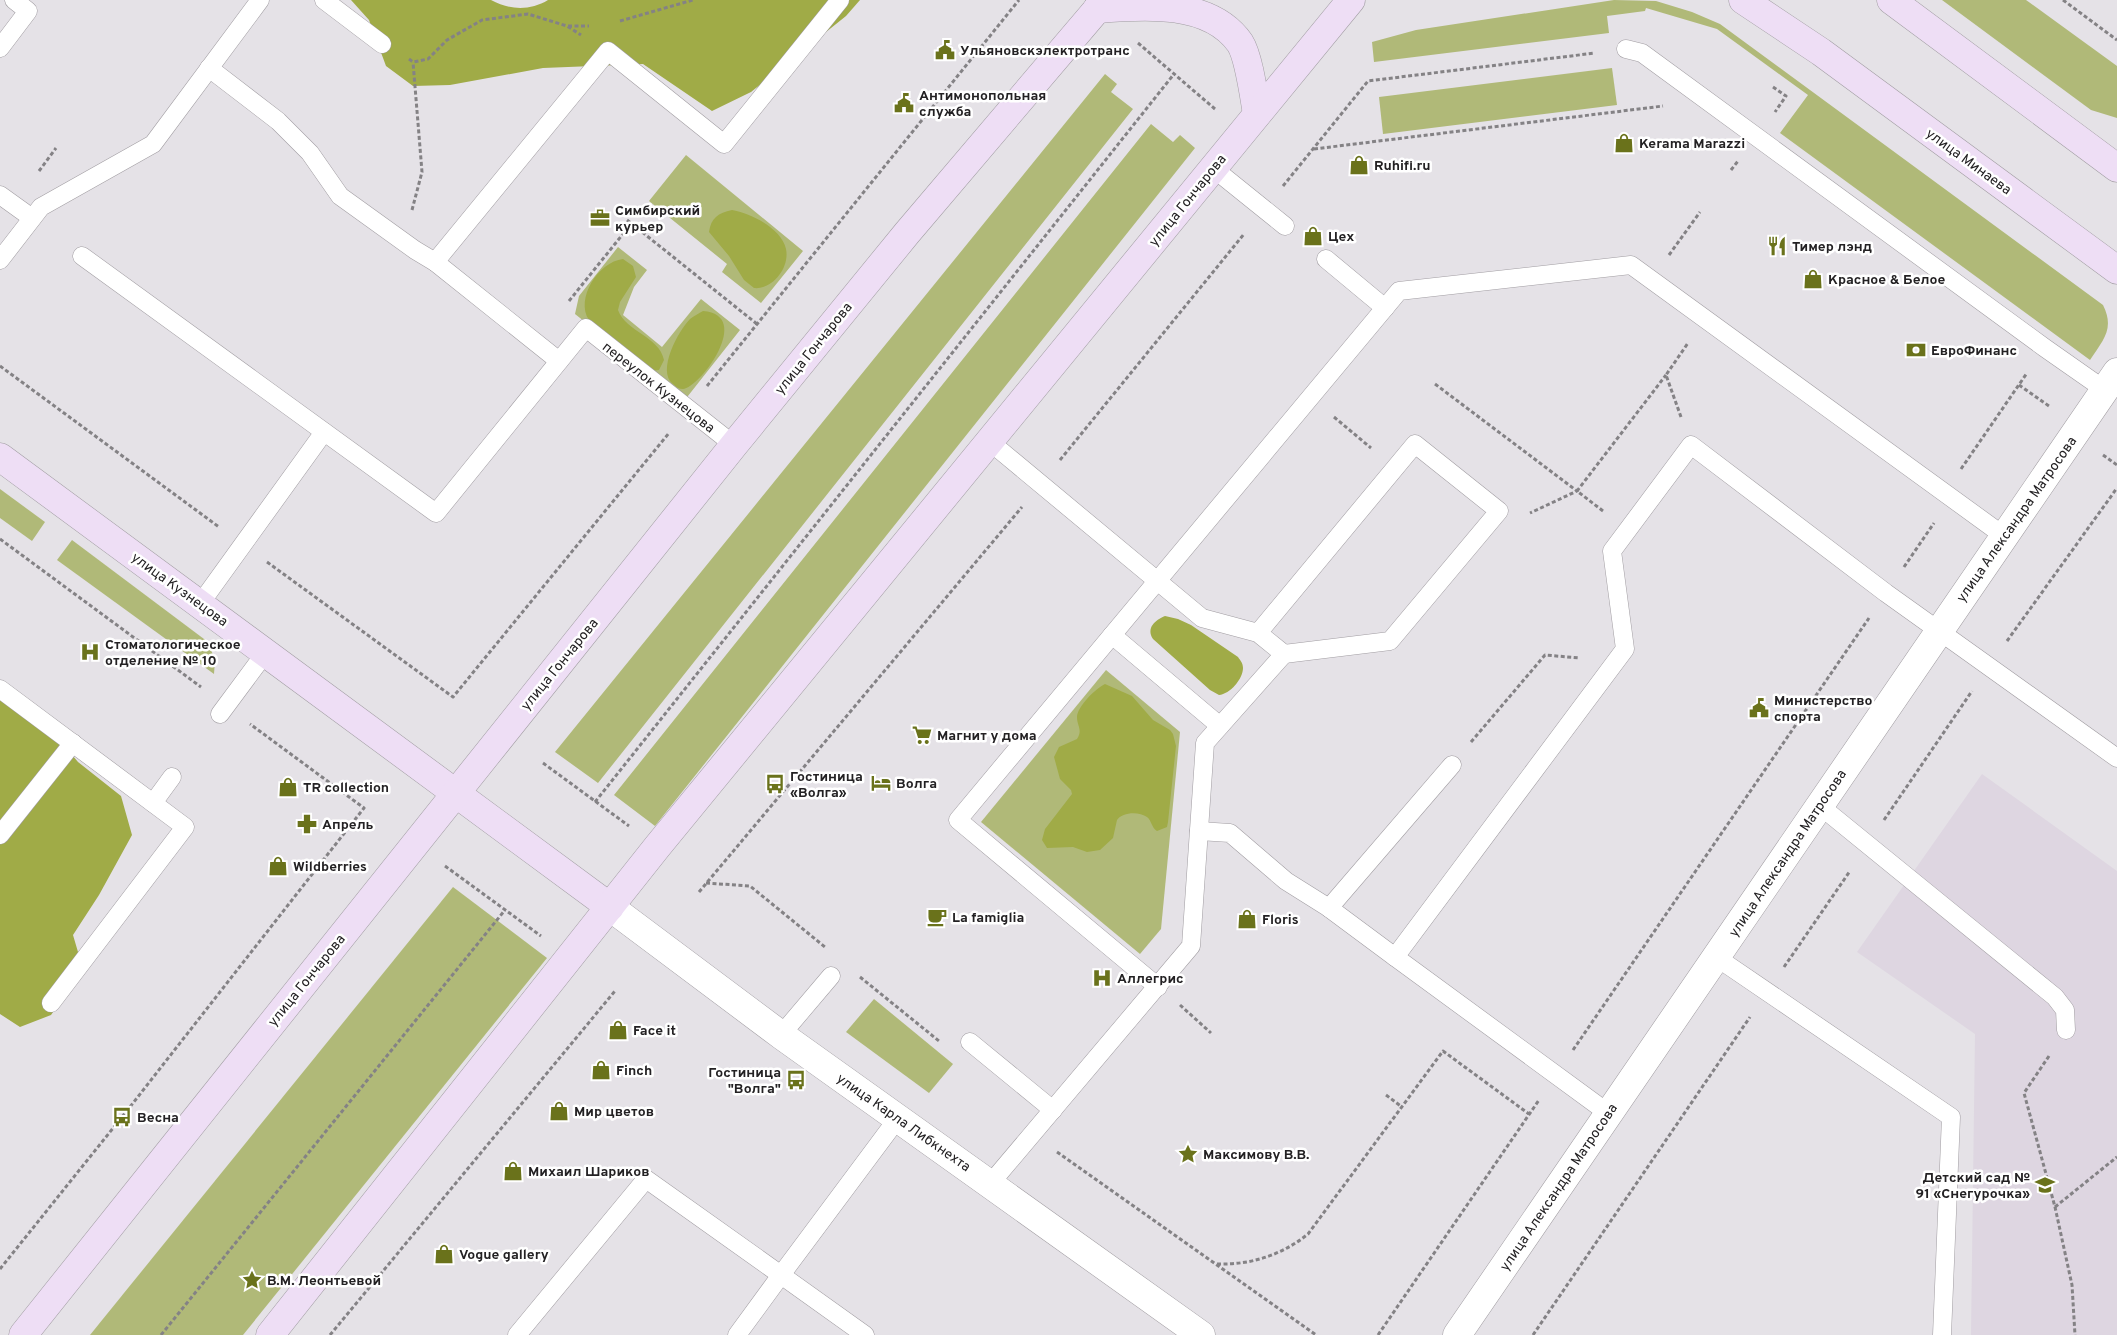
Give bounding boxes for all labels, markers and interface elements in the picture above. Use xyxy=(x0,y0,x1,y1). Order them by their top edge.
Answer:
public building icon: Ульяновскэлектротранс xyxy=(934,39,956,61)
place label: Ульяновскэлектротранс xyxy=(960,43,1130,60)
place label: Антимонопольная служба xyxy=(919,88,1046,121)
public building icon: Антимонопольная служба xyxy=(893,92,915,114)
street label: улица Минаева xyxy=(1922,125,2014,199)
shop icon: Kerama Marazzi xyxy=(1613,132,1635,154)
place label: Kerama Marazzi xyxy=(1639,136,1745,153)
street label: улица Гончарова xyxy=(1146,152,1230,250)
shop icon: Ruhifi.ru xyxy=(1348,154,1370,176)
place label: Ruhifi.ru xyxy=(1374,158,1431,175)
place label: Симбирский курьер xyxy=(615,203,700,236)
office icon: Симбирский курьер xyxy=(589,207,611,229)
shop icon: Цех xyxy=(1302,225,1324,247)
place label: Цех xyxy=(1328,229,1354,246)
restaurant icon: Тимер лэнд xyxy=(1766,235,1788,257)
place label: Тимер лэнд xyxy=(1792,239,1872,256)
shop icon: Красное & Белое xyxy=(1802,268,1824,290)
place label: Красное & Белое xyxy=(1828,272,1946,289)
street label: улица Гончарова xyxy=(772,300,856,398)
street label: переулок Кузнецова xyxy=(599,339,718,437)
bank icon: ЕвроФинанс xyxy=(1905,339,1927,361)
place label: ЕвроФинанс xyxy=(1931,343,2017,360)
street label: улица Александра Матросова xyxy=(1953,434,2081,606)
street label: улица Кузнецова xyxy=(128,550,231,631)
street label: улица Гончарова xyxy=(518,616,602,714)
place label: Стоматологическое отделение № 10 xyxy=(105,637,241,670)
hospital icon: Стоматологическое отделение № 10 xyxy=(79,641,101,663)
place label: Министерство спорта xyxy=(1774,693,1873,726)
public building icon: Министерство спорта xyxy=(1748,697,1770,719)
supermarket icon: Магнит у дома xyxy=(911,724,933,746)
place label: Магнит у дома xyxy=(937,728,1037,745)
street label: улица Александра Матросова xyxy=(1726,767,1851,941)
place label: Гостиница «Волга» xyxy=(790,769,863,802)
hotel icon: Волга xyxy=(870,772,892,794)
bus stop icon: Гостиница «Волга» xyxy=(764,773,786,795)
shop icon: TR collection xyxy=(277,776,299,798)
place label: Волга xyxy=(896,776,937,793)
place label: TR collection xyxy=(303,780,389,797)
pharmacy icon: Апрель xyxy=(296,813,318,835)
place label: Апрель xyxy=(322,817,374,834)
shop icon: Wildberries xyxy=(267,855,289,877)
place label: Wildberries xyxy=(293,859,367,876)
cafe icon: La famiglia xyxy=(926,906,948,928)
shop icon: Floris xyxy=(1236,908,1258,930)
place label: La famiglia xyxy=(952,910,1024,927)
place label: Floris xyxy=(1262,912,1299,929)
street label: улица Гончарова xyxy=(265,932,349,1030)
hospital icon: Аллегрис xyxy=(1091,967,1113,989)
place label: Аллегрис xyxy=(1117,971,1184,988)
shop icon: Face it xyxy=(607,1019,629,1041)
place label: Face it xyxy=(633,1023,676,1040)
shop icon: Finch xyxy=(590,1059,612,1081)
place label: Finch xyxy=(616,1063,652,1080)
place label: Гостиница "Волга" xyxy=(708,1065,781,1098)
bus stop icon: Гостиница "Волга" xyxy=(785,1069,807,1091)
street label: улица Карла Либкнехта xyxy=(833,1070,973,1176)
shop icon: Мир цветов xyxy=(548,1100,570,1122)
street label: улица Александра Матросова xyxy=(1497,1101,1622,1275)
place label: Мир цветов xyxy=(574,1104,654,1121)
bus stop icon: Весна xyxy=(111,1106,133,1128)
place label: Весна xyxy=(137,1110,179,1127)
place icon: Максимову В.В. xyxy=(1177,1143,1199,1165)
place label: Максимову В.В. xyxy=(1203,1147,1309,1164)
shop icon: Михаил Шариков xyxy=(502,1160,524,1182)
place label: Михаил Шариков xyxy=(528,1164,650,1181)
place label: Детский сад № 91 «Снегурочка» xyxy=(1916,1170,2030,1203)
school or university icon: Детский сад № 91 «Снегурочка» xyxy=(2034,1174,2056,1196)
shop icon: Vogue gallery xyxy=(433,1243,455,1265)
place label: Vogue gallery xyxy=(459,1247,549,1264)
place icon: В.М. Леонтьевой xyxy=(241,1269,263,1291)
place label: В.М. Леонтьевой xyxy=(267,1273,381,1290)

